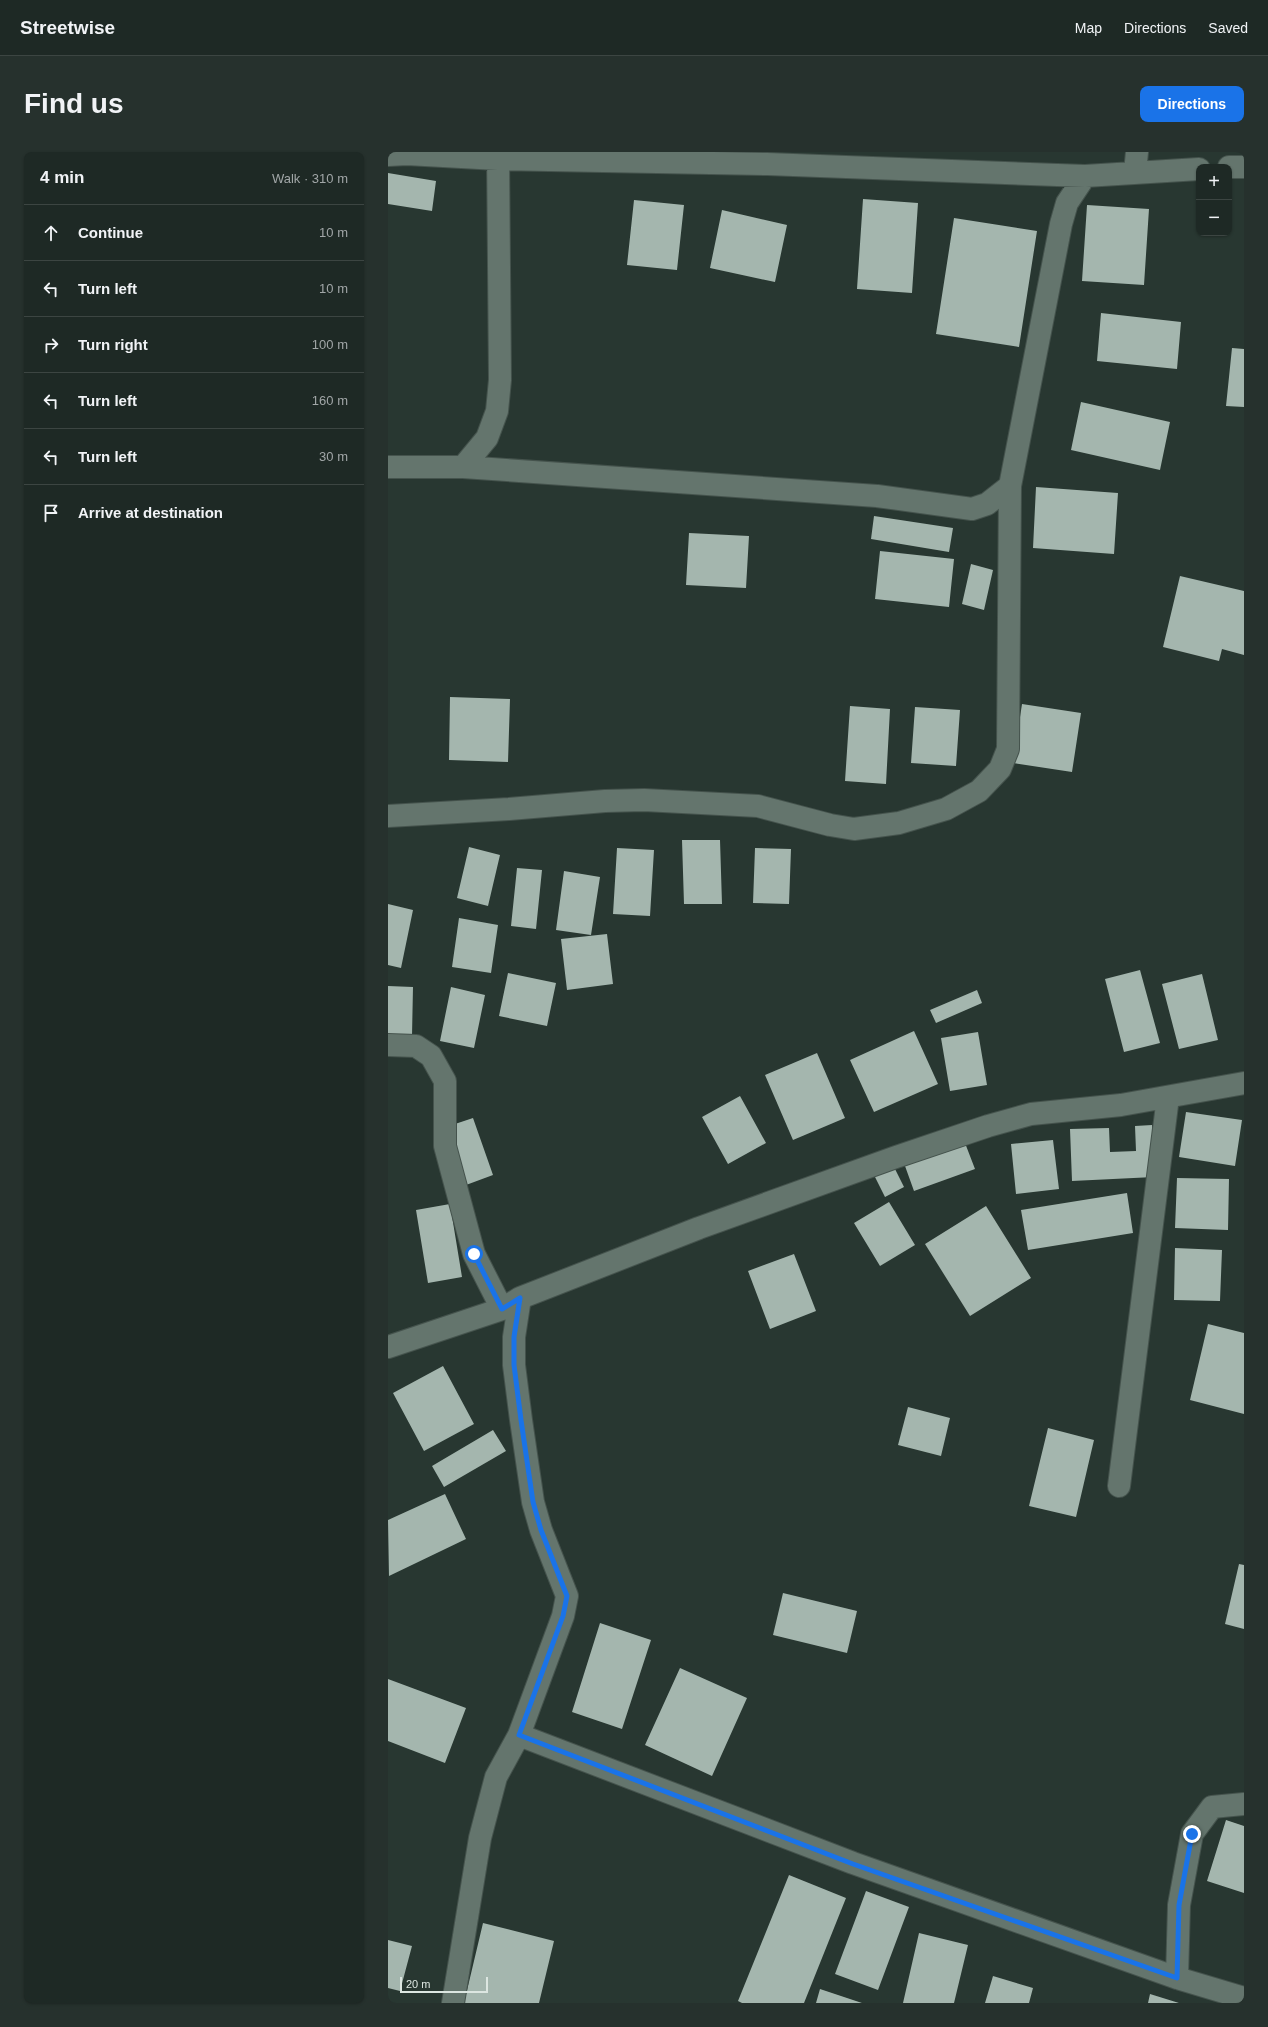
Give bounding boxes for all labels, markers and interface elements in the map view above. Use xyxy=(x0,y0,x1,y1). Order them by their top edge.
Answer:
text: Streetwise xyxy=(20,17,115,38)
text: Map xyxy=(1075,20,1102,36)
text: Directions xyxy=(1124,20,1186,36)
text: Saved xyxy=(1208,20,1248,36)
button: Directions xyxy=(1140,86,1244,122)
text: Find us xyxy=(24,88,124,119)
map controls xyxy=(1196,164,1232,236)
button: + xyxy=(1196,164,1232,200)
text: 4 min xyxy=(40,168,84,187)
text: Walk · 310 m xyxy=(272,171,348,186)
button: − xyxy=(1196,200,1232,236)
icon: ahead xyxy=(40,222,62,244)
text: Continue xyxy=(78,224,143,241)
text: 10 m xyxy=(319,225,348,240)
icon: left xyxy=(40,278,62,300)
text: Turn left xyxy=(78,280,137,297)
text: 10 m xyxy=(319,281,348,296)
icon: right xyxy=(40,334,62,356)
text: Turn right xyxy=(78,336,148,353)
text: 100 m xyxy=(312,337,348,352)
icon: left xyxy=(40,390,62,412)
text: Turn left xyxy=(78,392,137,409)
text: 160 m xyxy=(312,393,348,408)
icon: left xyxy=(40,446,62,468)
text: Turn left xyxy=(78,448,137,465)
text: 30 m xyxy=(319,449,348,464)
icon: arrive xyxy=(40,502,62,524)
text: Arrive at destination xyxy=(78,504,223,521)
route start xyxy=(465,1245,483,1263)
route end xyxy=(1183,1825,1201,1843)
scale bar xyxy=(400,1975,488,1994)
text: 20 m xyxy=(406,1978,430,1990)

